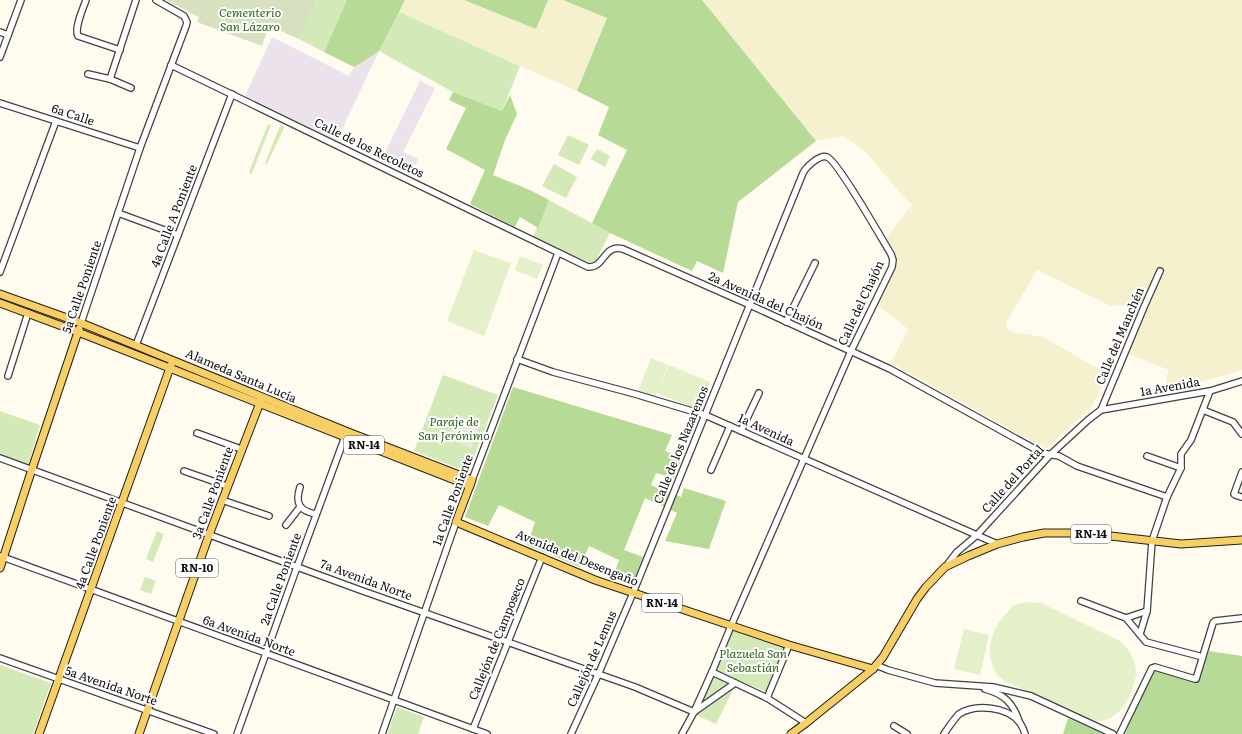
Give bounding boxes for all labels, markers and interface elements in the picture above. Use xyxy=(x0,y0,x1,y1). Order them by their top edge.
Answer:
park label: Cementerio San Lázaro xyxy=(219,3,281,35)
street label: 6a Calle xyxy=(50,99,97,129)
street label: Calle de los Recoletos xyxy=(312,113,428,182)
street label: 4a Calle A Poniente xyxy=(145,162,201,270)
street label: 5a Calle Poniente xyxy=(57,238,105,335)
street label: Calle del Chajón xyxy=(832,257,888,348)
street label: 2a Avenida del Chajón xyxy=(706,267,827,334)
street label: Calle del Manchén xyxy=(1090,284,1148,387)
street label: Alameda Santa Lucía xyxy=(183,343,300,407)
street label: 1a Avenida xyxy=(1139,372,1202,400)
street label: Calle de los Nazarenos xyxy=(648,382,712,506)
street label: 1a Avenida xyxy=(735,408,798,450)
park label: Paraje de San Jerónimo xyxy=(418,412,490,444)
road number: RN-14 xyxy=(344,436,384,454)
street label: Calle del Portal xyxy=(977,440,1048,516)
street label: 3a Calle Poniente xyxy=(187,444,237,542)
street label: 1a Calle Poniente xyxy=(427,452,477,548)
street label: 4a Calle Poniente xyxy=(70,494,120,592)
street label: Avenida del Desengaño xyxy=(513,524,641,590)
road number: RN-14 xyxy=(1071,525,1111,543)
street label: 2a Calle Poniente xyxy=(255,530,305,627)
street label: 7a Avenida Norte xyxy=(318,554,415,604)
road number: RN-10 xyxy=(176,559,218,577)
street label: Callejón de Camposeco xyxy=(463,575,529,703)
road number: RN-14 xyxy=(642,594,682,612)
street label: Callejón de Lemus xyxy=(562,607,621,710)
street label: 6a Avenida Norte xyxy=(201,610,298,660)
park label: Plazuela San Sebastián xyxy=(719,644,787,676)
street label: 5a Avenida Norte xyxy=(63,661,160,709)

